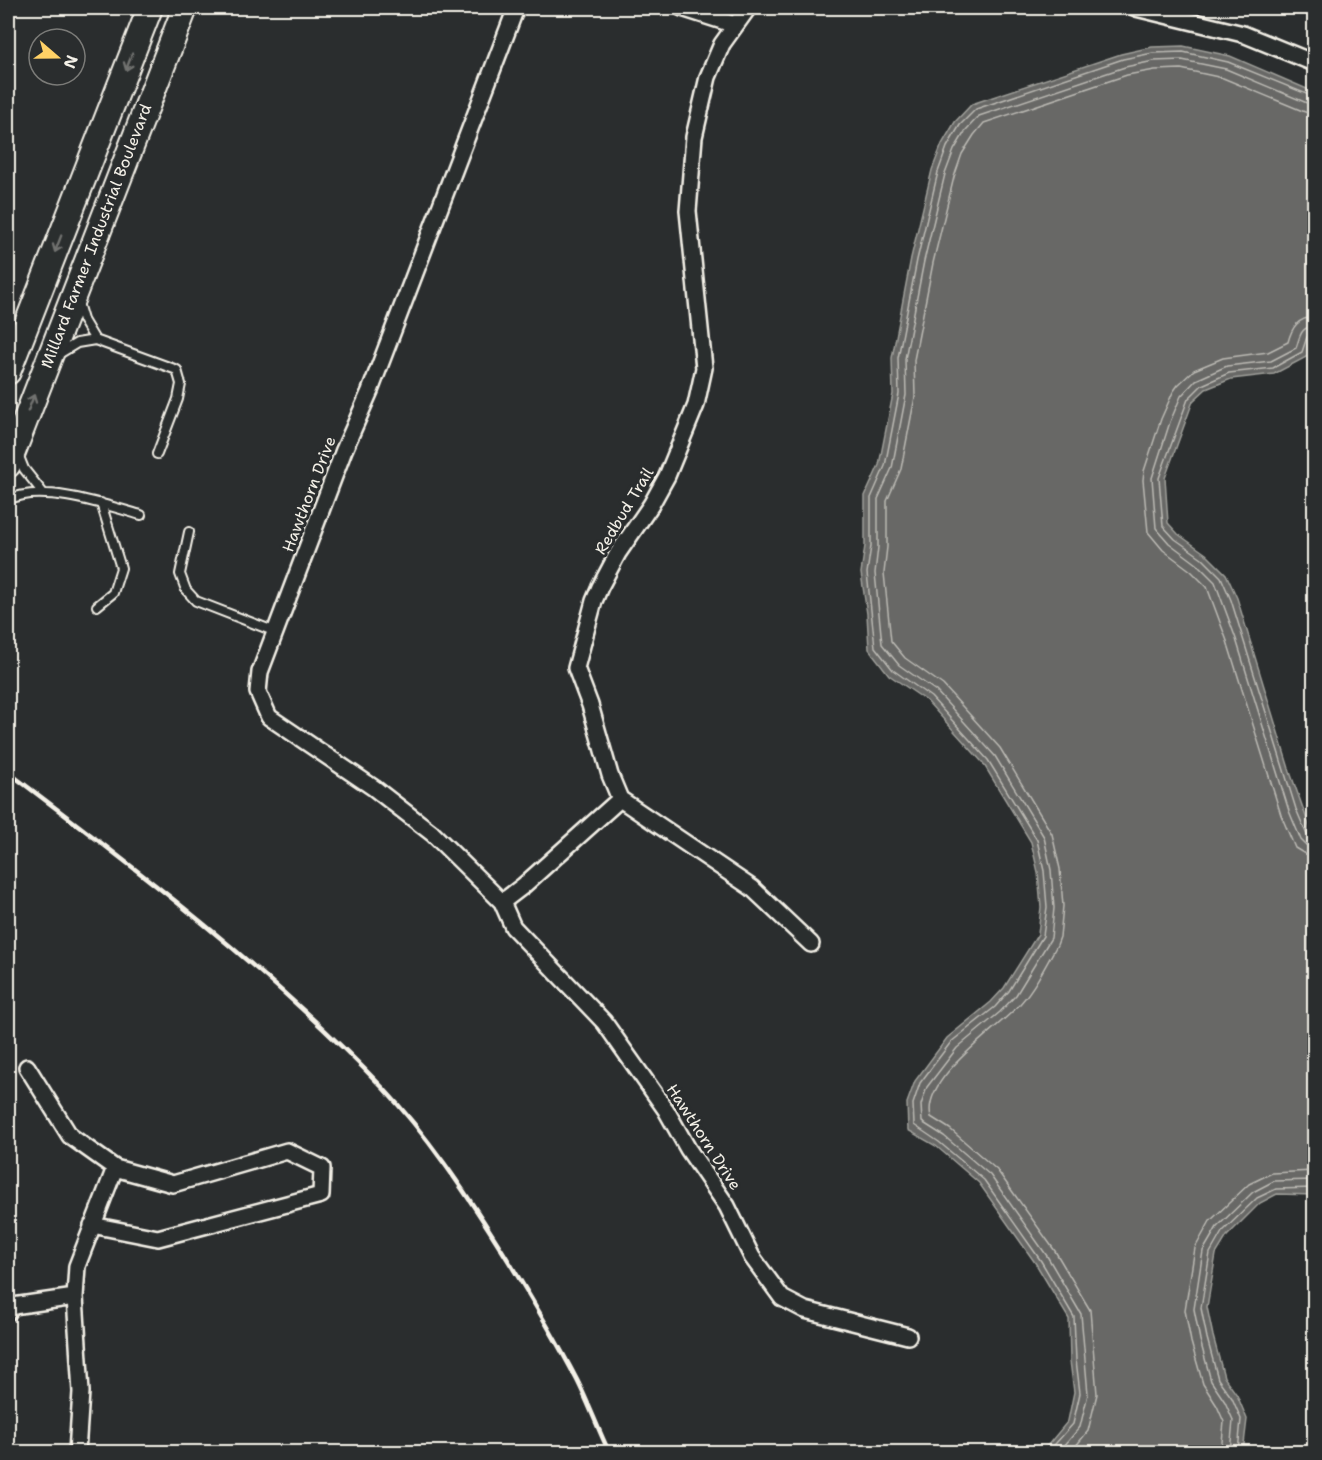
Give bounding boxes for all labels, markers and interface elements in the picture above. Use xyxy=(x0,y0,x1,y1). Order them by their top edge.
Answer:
north arrow xyxy=(27,27,87,87)
text: N xyxy=(59,52,83,72)
one-way arrow xyxy=(123,52,134,71)
street label: Millard Farmer Industrial Boulevard xyxy=(36,101,156,371)
one-way arrow xyxy=(52,234,63,252)
one-way arrow xyxy=(27,394,38,413)
street label: Hawthorn Drive xyxy=(277,433,341,555)
street label: Redbud Trail xyxy=(590,463,658,558)
street label: Hawthorn Drive xyxy=(662,1080,746,1194)

